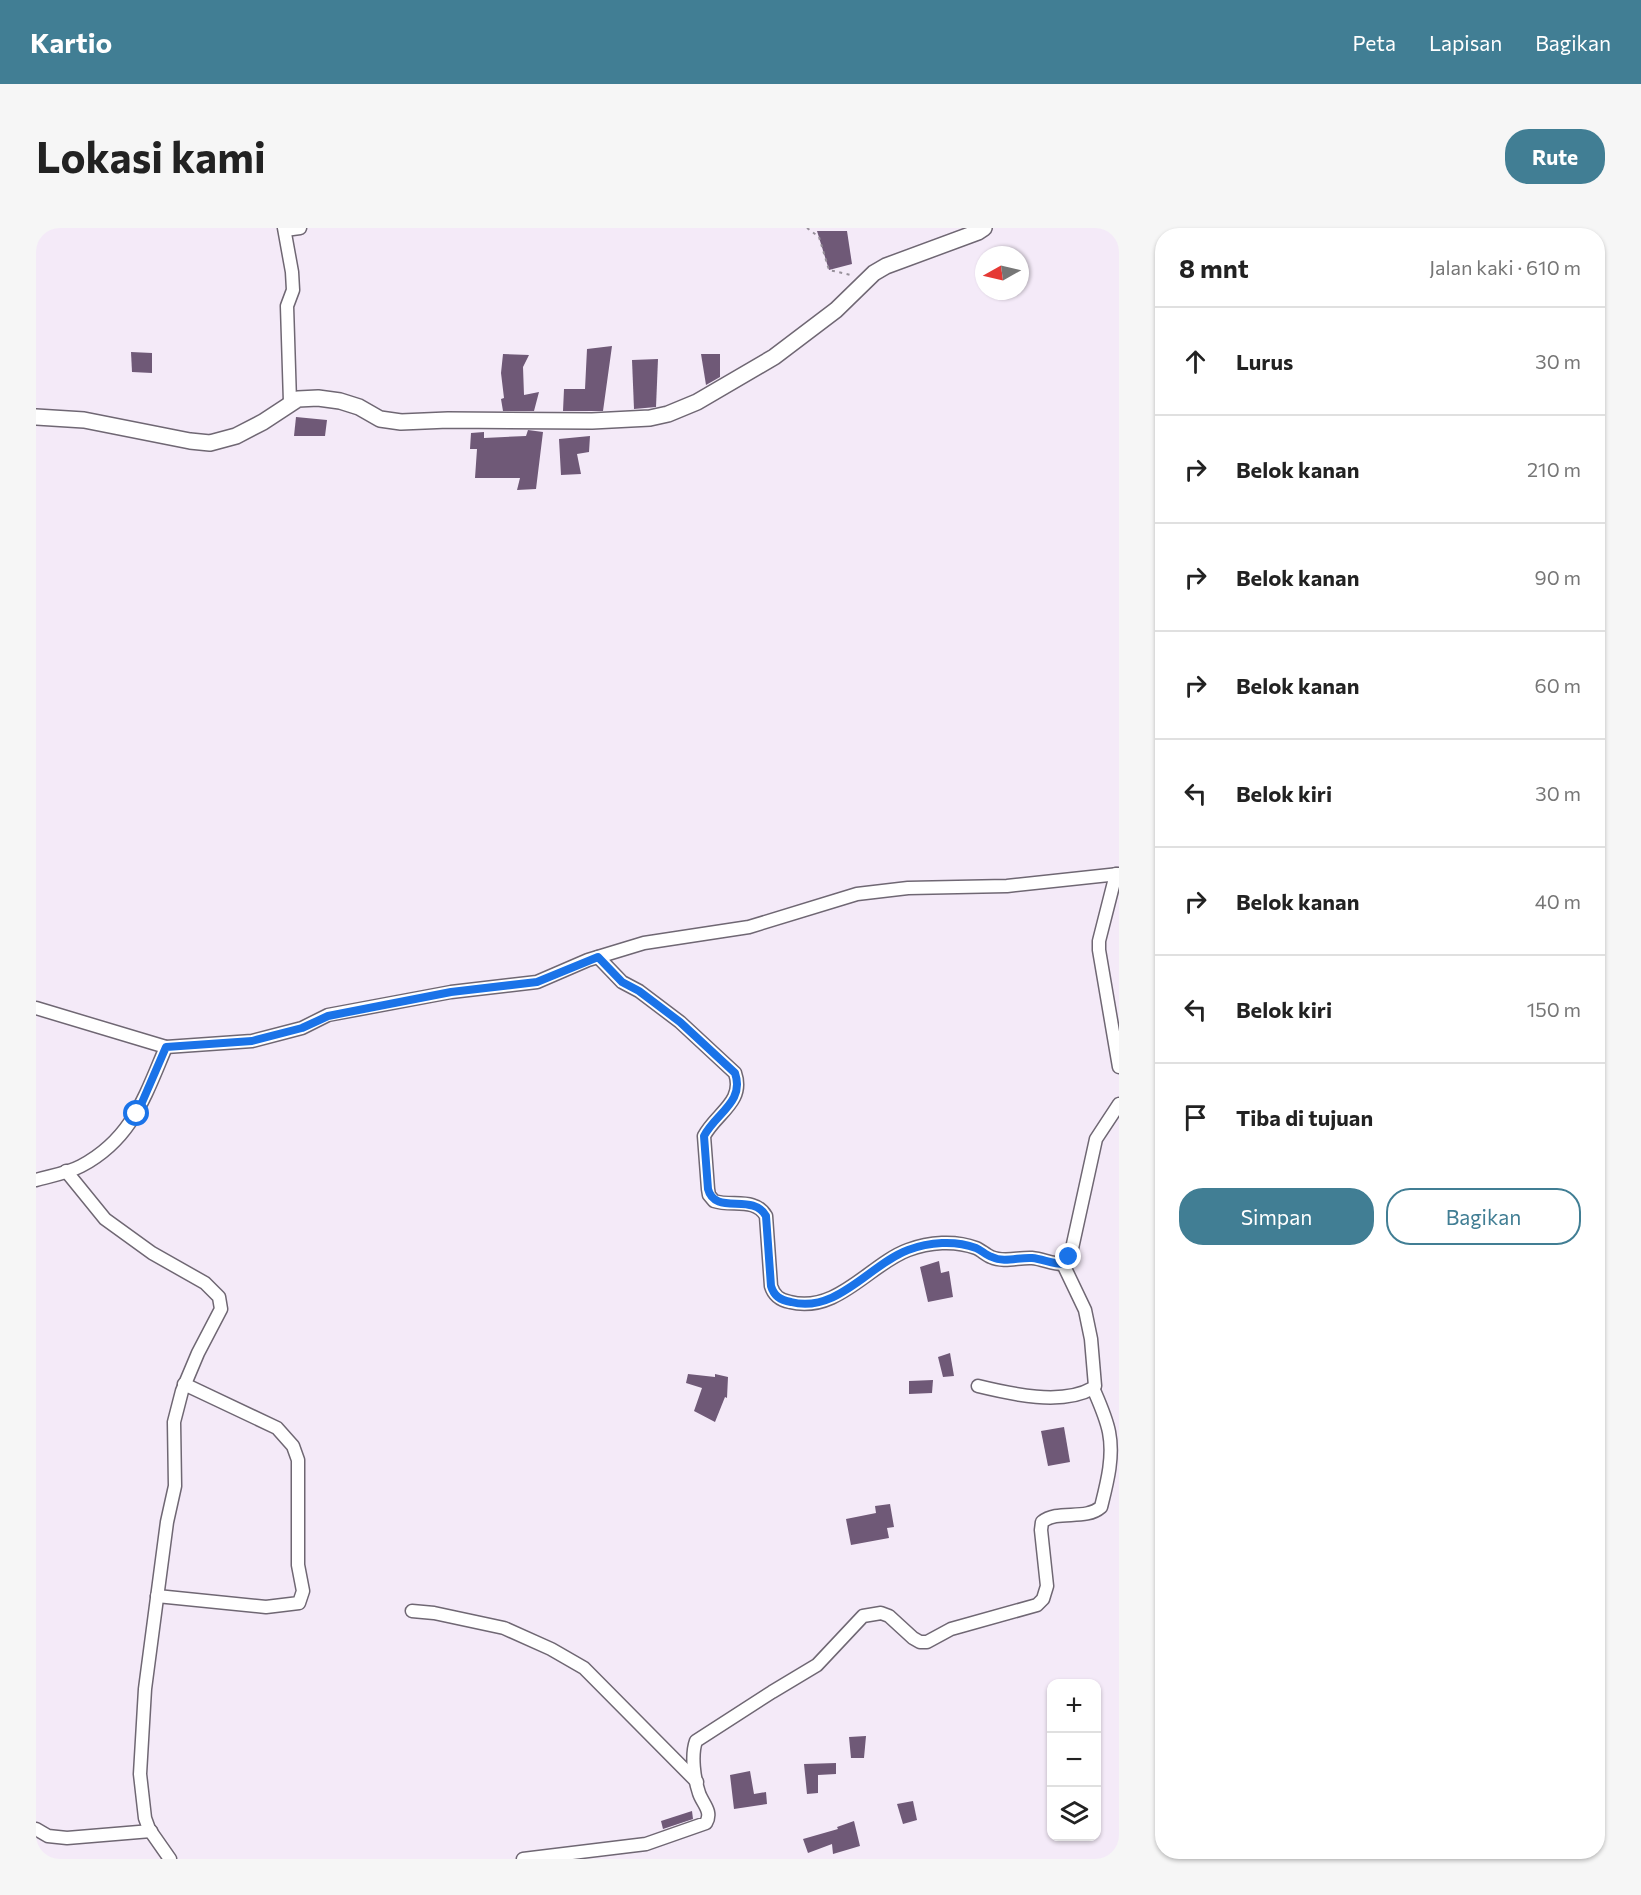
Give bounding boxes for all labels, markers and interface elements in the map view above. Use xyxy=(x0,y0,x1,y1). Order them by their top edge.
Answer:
text: Kartio xyxy=(30,25,112,59)
text: Peta xyxy=(1353,30,1396,55)
text: Lapisan xyxy=(1429,30,1502,55)
text: Bagikan xyxy=(1535,30,1611,55)
button: Rute xyxy=(1505,129,1605,184)
text: Lokasi kami xyxy=(36,130,266,182)
north arrow xyxy=(975,246,1029,300)
text: 8 mnt xyxy=(1179,252,1249,283)
text: Jalan kaki · 610 m xyxy=(1429,255,1581,279)
icon: ahead xyxy=(1179,345,1212,378)
text: Lurus xyxy=(1236,348,1293,375)
text: 30 m xyxy=(1535,349,1581,373)
icon: right xyxy=(1179,453,1212,486)
text: Belok kanan xyxy=(1236,456,1359,483)
text: 210 m xyxy=(1527,457,1581,481)
icon: right xyxy=(1179,561,1212,594)
text: Belok kanan xyxy=(1236,564,1359,591)
text: 90 m xyxy=(1535,565,1581,589)
icon: right xyxy=(1179,669,1212,702)
text: Belok kanan xyxy=(1236,672,1359,699)
text: 60 m xyxy=(1535,673,1581,697)
icon: left xyxy=(1179,777,1212,810)
text: Belok kiri xyxy=(1236,780,1332,807)
text: 30 m xyxy=(1535,781,1581,805)
icon: right xyxy=(1179,885,1212,918)
text: Belok kanan xyxy=(1236,888,1359,915)
text: 40 m xyxy=(1535,889,1581,913)
icon: left xyxy=(1179,993,1212,1026)
text: Belok kiri xyxy=(1236,996,1332,1023)
text: 150 m xyxy=(1527,997,1581,1021)
route start xyxy=(123,1100,149,1126)
icon: arrive xyxy=(1179,1101,1212,1134)
text: Tiba di tujuan xyxy=(1236,1104,1373,1131)
button: Simpan xyxy=(1179,1188,1374,1245)
button: Bagikan xyxy=(1386,1188,1581,1245)
route end xyxy=(1055,1243,1081,1269)
map controls xyxy=(1047,1679,1101,1841)
button: + xyxy=(1047,1679,1101,1733)
button: − xyxy=(1047,1733,1101,1787)
button: layers xyxy=(1047,1787,1101,1841)

